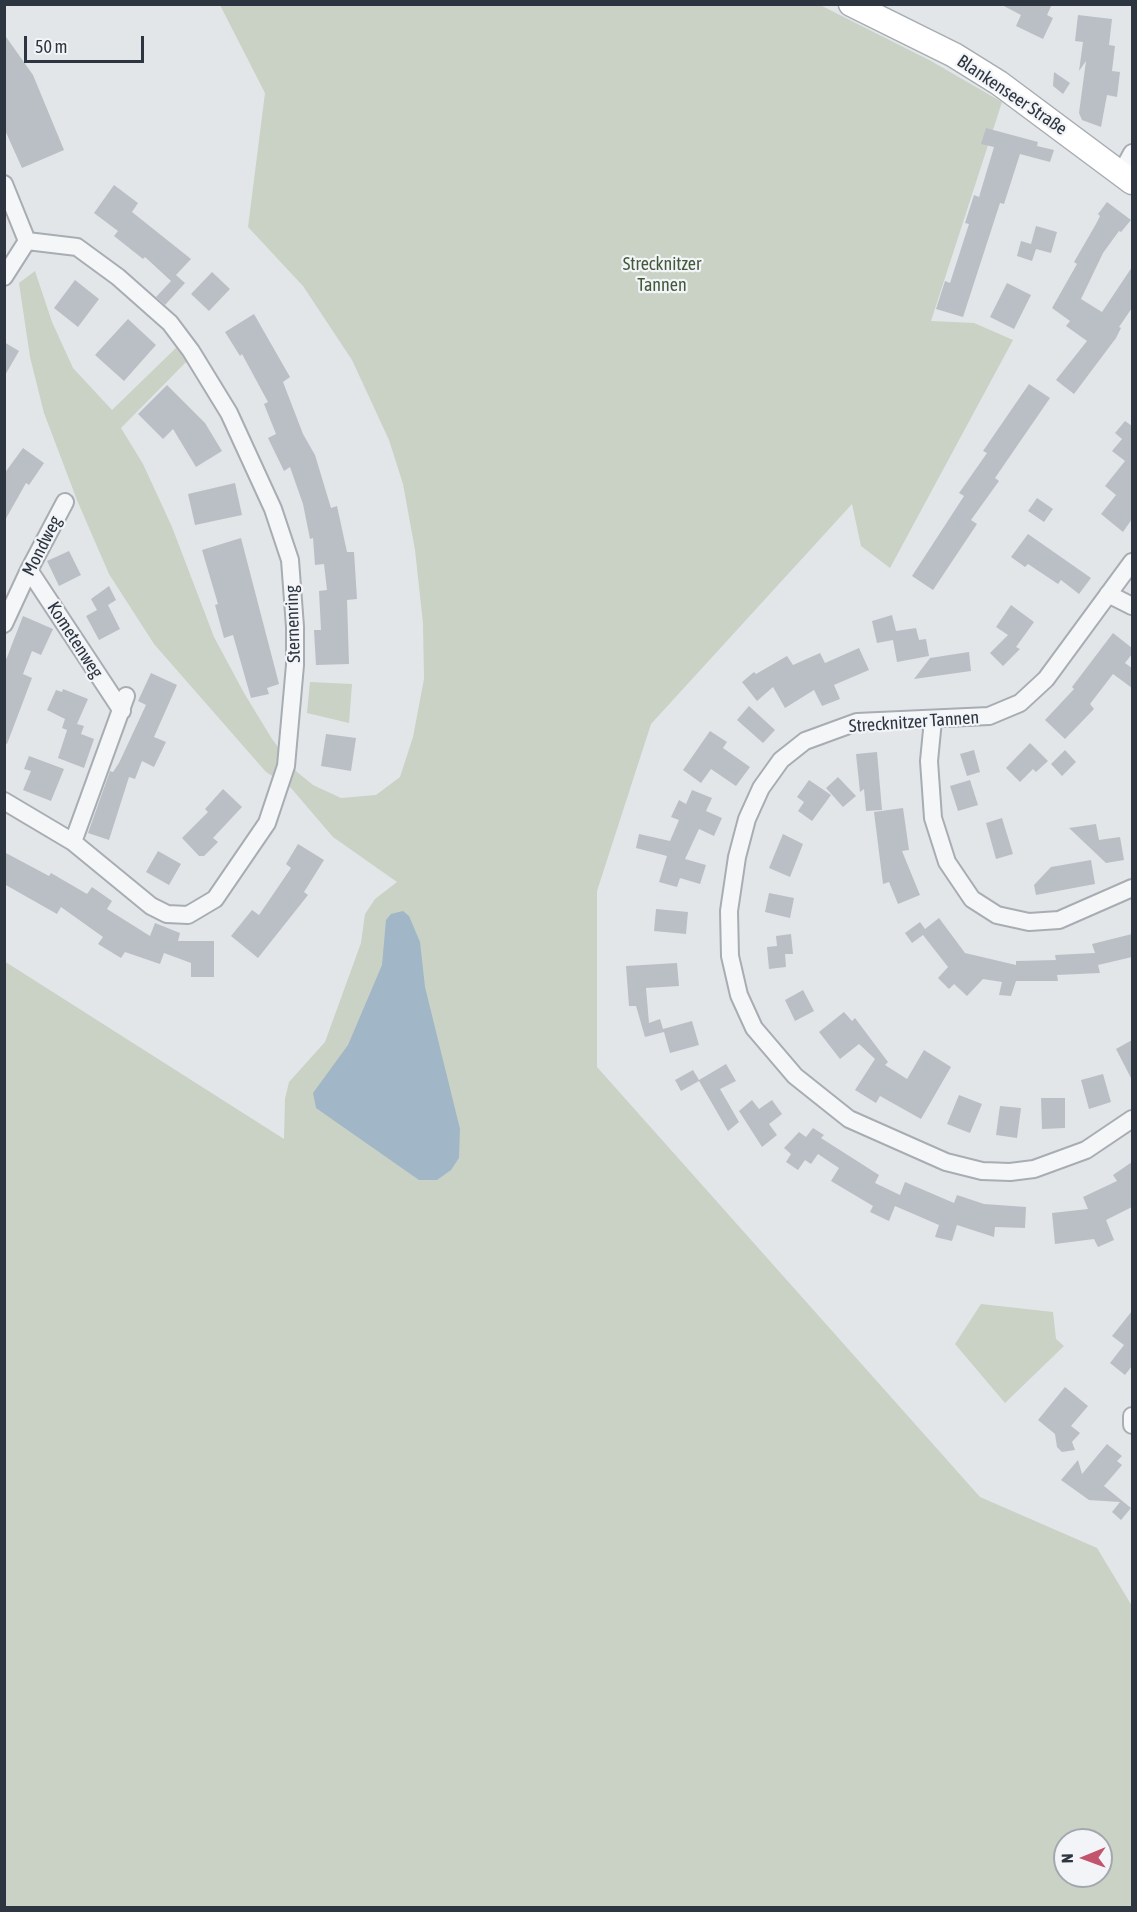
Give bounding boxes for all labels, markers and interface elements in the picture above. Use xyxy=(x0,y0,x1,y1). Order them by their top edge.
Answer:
scale bar xyxy=(27,24,147,62)
text: 50 m xyxy=(35,36,67,57)
street label: Blankenseer Straße xyxy=(953,50,1071,140)
park label: Strecknitzer Tannen xyxy=(623,253,701,296)
street label: Mondweg xyxy=(18,512,66,580)
street label: Sternenring xyxy=(281,585,305,663)
street label: Kometenweg xyxy=(42,598,108,682)
street label: Strecknitzer Tannen xyxy=(848,707,980,737)
north arrow xyxy=(1053,1828,1113,1888)
text: N xyxy=(1058,1853,1076,1863)

